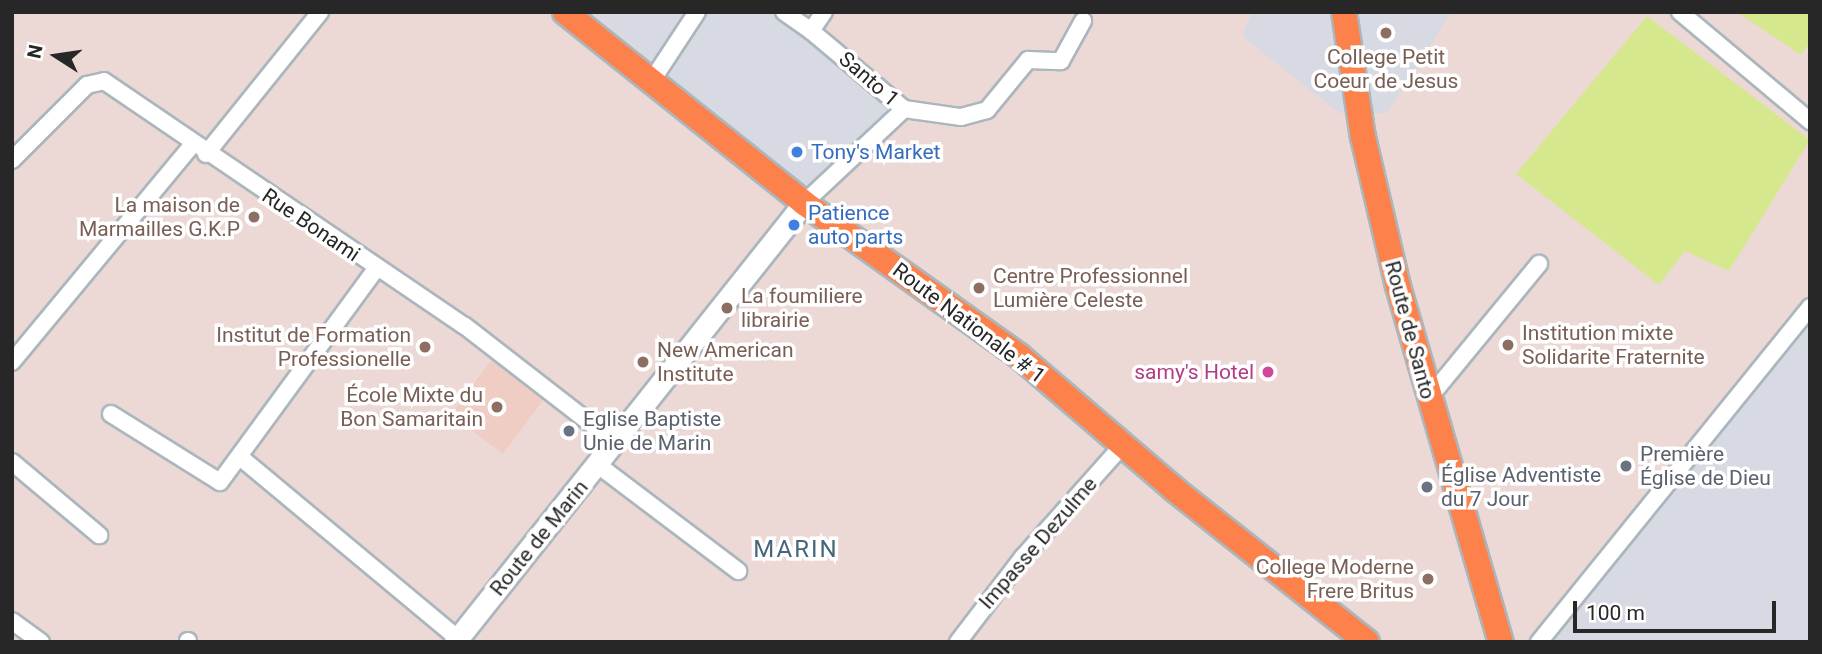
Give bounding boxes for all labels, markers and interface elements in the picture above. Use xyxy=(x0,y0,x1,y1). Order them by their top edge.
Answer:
north arrow xyxy=(21,21,91,91)
marker: College Petit Coeur de Jesus xyxy=(1378,25,1394,41)
text: N xyxy=(22,43,48,60)
place label: College Petit Coeur de Jesus xyxy=(1314,44,1458,94)
street label: Santo 1 xyxy=(834,46,904,112)
place label: Tony's Market xyxy=(811,139,940,165)
marker: Tony's Market xyxy=(789,144,805,160)
street label: Rue Bonami xyxy=(257,183,365,267)
place label: La maison de Marmailles G.K.P xyxy=(79,192,240,242)
place label: Patience auto parts xyxy=(808,200,903,250)
marker: La maison de Marmailles G.K.P xyxy=(246,209,262,225)
marker: Patience auto parts xyxy=(786,217,802,233)
street label: Route Nationale # 1 xyxy=(888,257,1050,389)
street label: Route de Santo xyxy=(1379,258,1441,402)
place label: Centre Professionnel Lumière Celeste xyxy=(993,263,1188,313)
marker: Centre Professionnel Lumière Celeste xyxy=(971,280,987,296)
place label: La foumiliere librairie xyxy=(741,283,863,333)
marker: La foumiliere librairie xyxy=(719,300,735,316)
place label: Institution mixte Solidarite Fraternite xyxy=(1522,320,1705,370)
place label: Institut de Formation Professionelle xyxy=(216,322,411,372)
place label: New American Institute xyxy=(657,337,794,387)
marker: Institution mixte Solidarite Fraternite xyxy=(1500,337,1516,353)
marker: Institut de Formation Professionelle xyxy=(417,339,433,355)
marker: New American Institute xyxy=(635,354,651,370)
place label: samy's Hotel xyxy=(1134,359,1254,385)
marker: samy's Hotel xyxy=(1260,364,1276,380)
place label: École Mixte du Bon Samaritain xyxy=(340,382,483,432)
marker: École Mixte du Bon Samaritain xyxy=(489,399,505,415)
place label: Eglise Baptiste Unie de Marin xyxy=(583,406,721,456)
marker: Eglise Baptiste Unie de Marin xyxy=(561,423,577,439)
place label: Première Église de Dieu xyxy=(1640,441,1771,491)
marker: Première Église de Dieu xyxy=(1618,458,1634,474)
place label: Église Adventiste du 7 Jour xyxy=(1441,462,1601,512)
street label: Impasse Dezulme xyxy=(974,472,1102,614)
street label: Route de Marin xyxy=(485,475,593,601)
marker: Église Adventiste du 7 Jour xyxy=(1419,479,1435,495)
district label: MARIN xyxy=(754,536,838,564)
place label: College Moderne Frere Britus xyxy=(1256,554,1414,604)
marker: College Moderne Frere Britus xyxy=(1420,571,1436,587)
scale bar xyxy=(1577,588,1780,632)
text: 100 m xyxy=(1586,601,1645,625)

